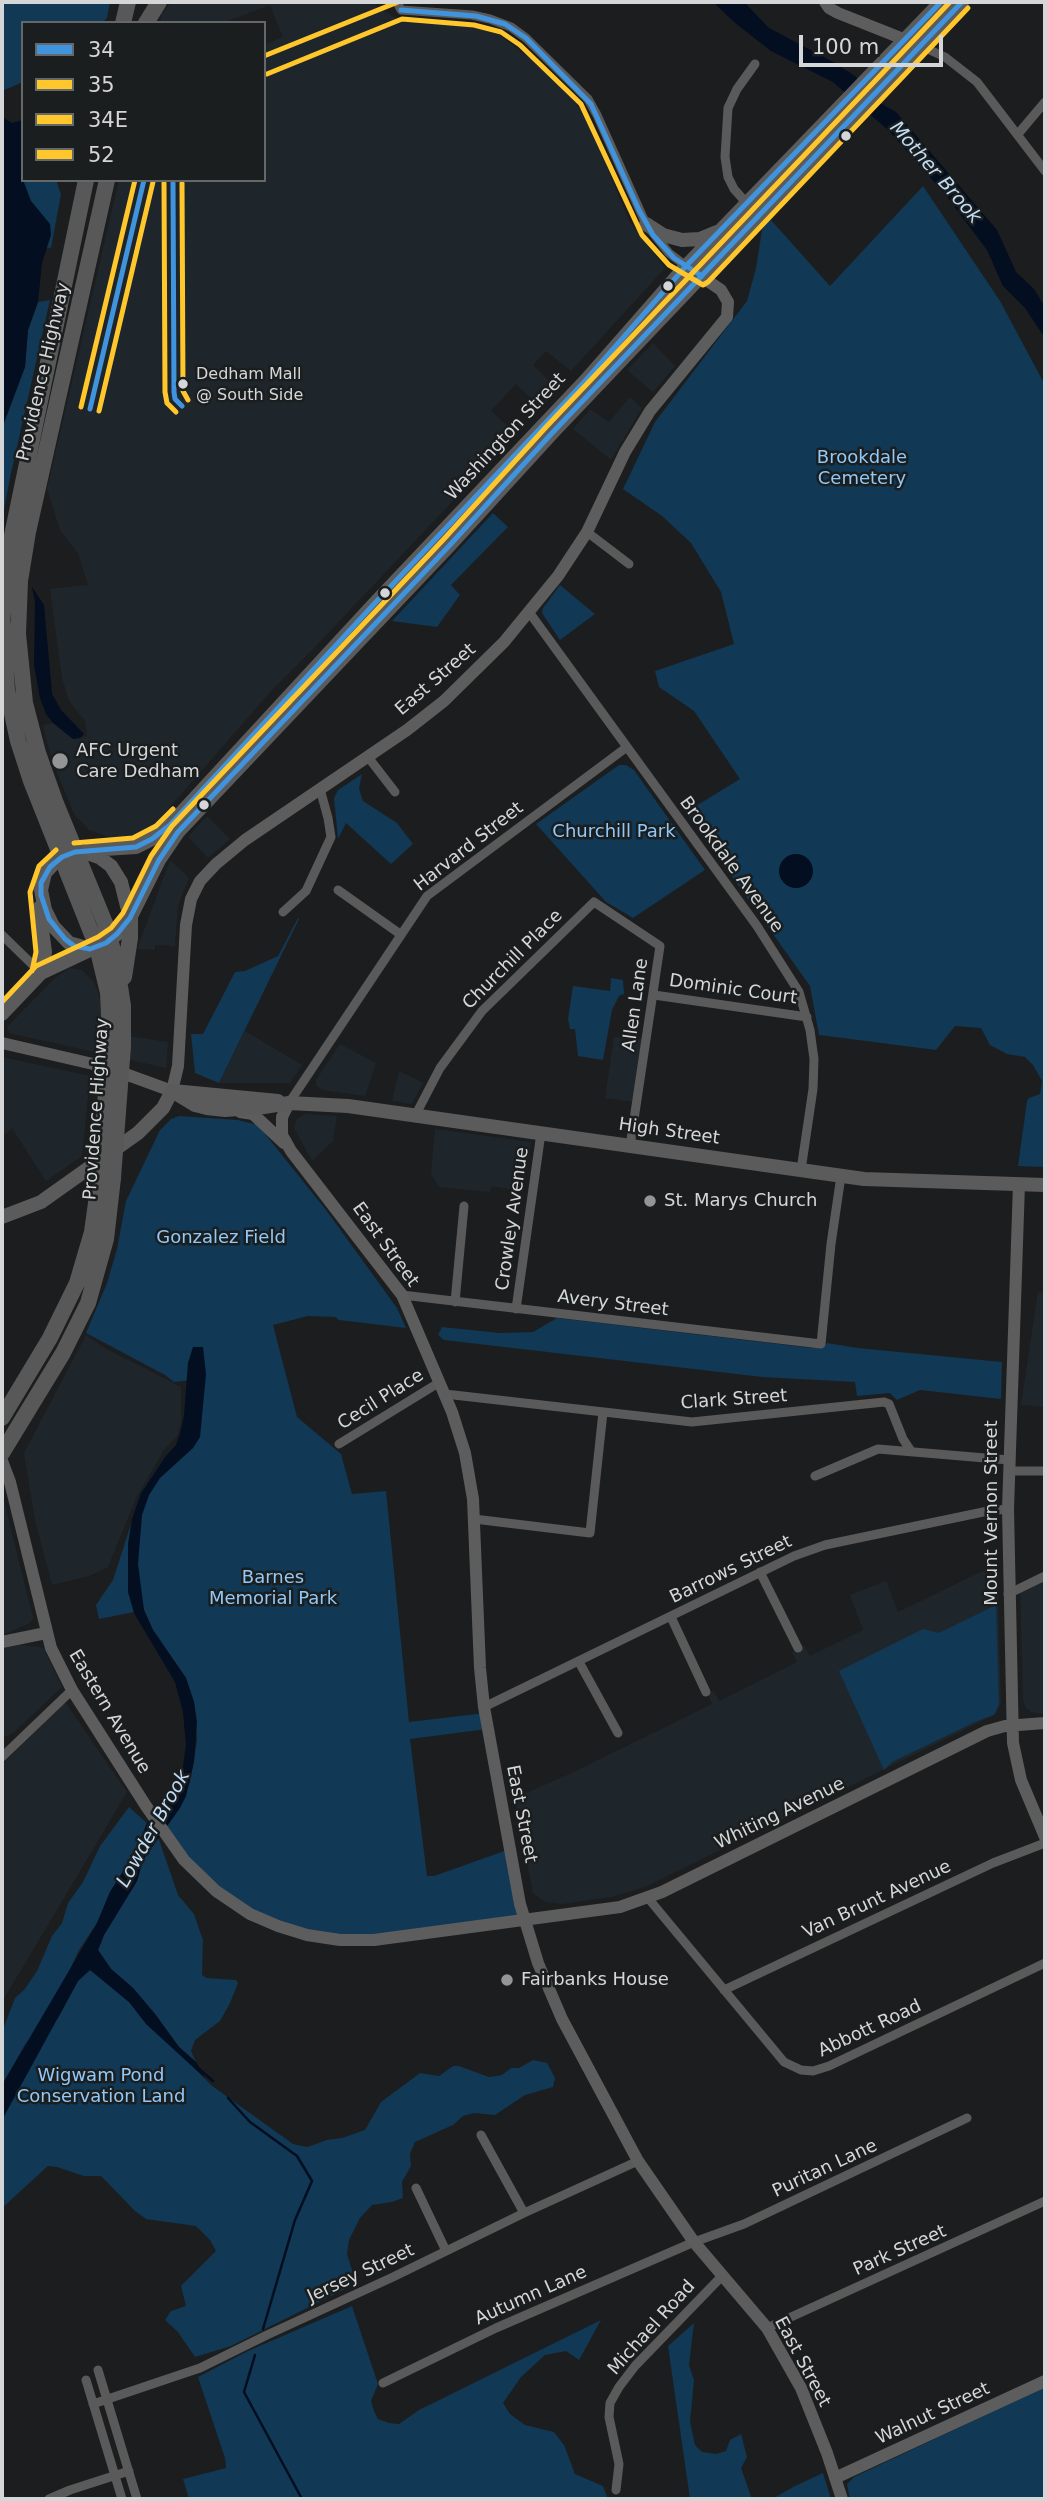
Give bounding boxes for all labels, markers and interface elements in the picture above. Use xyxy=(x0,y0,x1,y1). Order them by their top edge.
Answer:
legend xyxy=(21,21,266,182)
scale bar xyxy=(802,21,946,65)
text: 100 m xyxy=(812,35,879,59)
text: 34 xyxy=(88,38,115,62)
text: 35 xyxy=(88,73,115,97)
text: 34E xyxy=(88,108,128,132)
water label: Mother Brook xyxy=(884,117,986,229)
unlabelled marker xyxy=(839,129,853,143)
text: 52 xyxy=(88,143,115,167)
unlabelled marker xyxy=(661,279,675,293)
street label: Providence Highway xyxy=(13,281,75,463)
place label: Dedham Mall @ South Side xyxy=(196,365,303,403)
street label: Washington Street xyxy=(441,369,571,505)
marker: Dedham Mall @ South Side xyxy=(176,377,190,391)
park label: Brookdale Cemetery xyxy=(817,447,907,490)
unlabelled marker xyxy=(378,586,392,600)
street label: East Street xyxy=(391,639,481,721)
place label: AFC Urgent Care Dedham xyxy=(76,740,200,782)
marker: AFC Urgent Care Dedham xyxy=(50,751,70,771)
street label: Brookdale Avenue xyxy=(674,793,788,937)
unlabelled marker xyxy=(197,798,211,812)
street label: Harvard Street xyxy=(410,798,528,896)
park label: Churchill Park xyxy=(552,821,676,843)
street label: Churchill Place xyxy=(459,906,567,1014)
street label: Allen Lane xyxy=(619,957,653,1053)
street label: Dominic Court xyxy=(668,970,798,1010)
street label: Providence Highway xyxy=(80,1017,114,1201)
street label: High Street xyxy=(617,1114,721,1150)
street label: Crowley Avenue xyxy=(492,1146,534,1292)
place label: St. Marys Church xyxy=(664,1190,817,1212)
marker: St. Marys Church xyxy=(642,1193,658,1209)
street label: East Street xyxy=(347,1199,423,1291)
park label: Gonzalez Field xyxy=(156,1227,286,1249)
street label: Avery Street xyxy=(556,1286,670,1322)
street label: Cecil Place xyxy=(334,1365,428,1435)
street label: Clark Street xyxy=(680,1385,788,1415)
street label: Mount Vernon Street xyxy=(981,1420,1003,1606)
street label: Barrows Street xyxy=(666,1531,796,1609)
park label: Barnes Memorial Park xyxy=(209,1567,337,1610)
street label: Eastern Avenue xyxy=(63,1646,155,1778)
street label: East Street xyxy=(501,1763,541,1865)
water label: Lowder Brook xyxy=(112,1766,196,1892)
street label: Whiting Avenue xyxy=(712,1773,848,1855)
street label: Van Brunt Avenue xyxy=(799,1856,955,1944)
place label: Fairbanks House xyxy=(521,1969,669,1991)
marker: Fairbanks House xyxy=(499,1972,515,1988)
street label: Abbott Road xyxy=(815,1996,925,2062)
park label: Wigwam Pond Conservation Land xyxy=(17,2065,185,2108)
street label: Puritan Lane xyxy=(769,2135,881,2203)
street label: Park Street xyxy=(850,2221,950,2281)
street label: Jersey Street xyxy=(304,2240,418,2308)
street label: Autumn Lane xyxy=(472,2262,590,2330)
street label: Michael Road xyxy=(604,2276,700,2380)
street label: East Street xyxy=(769,2313,835,2411)
street label: Walnut Street xyxy=(873,2378,993,2450)

